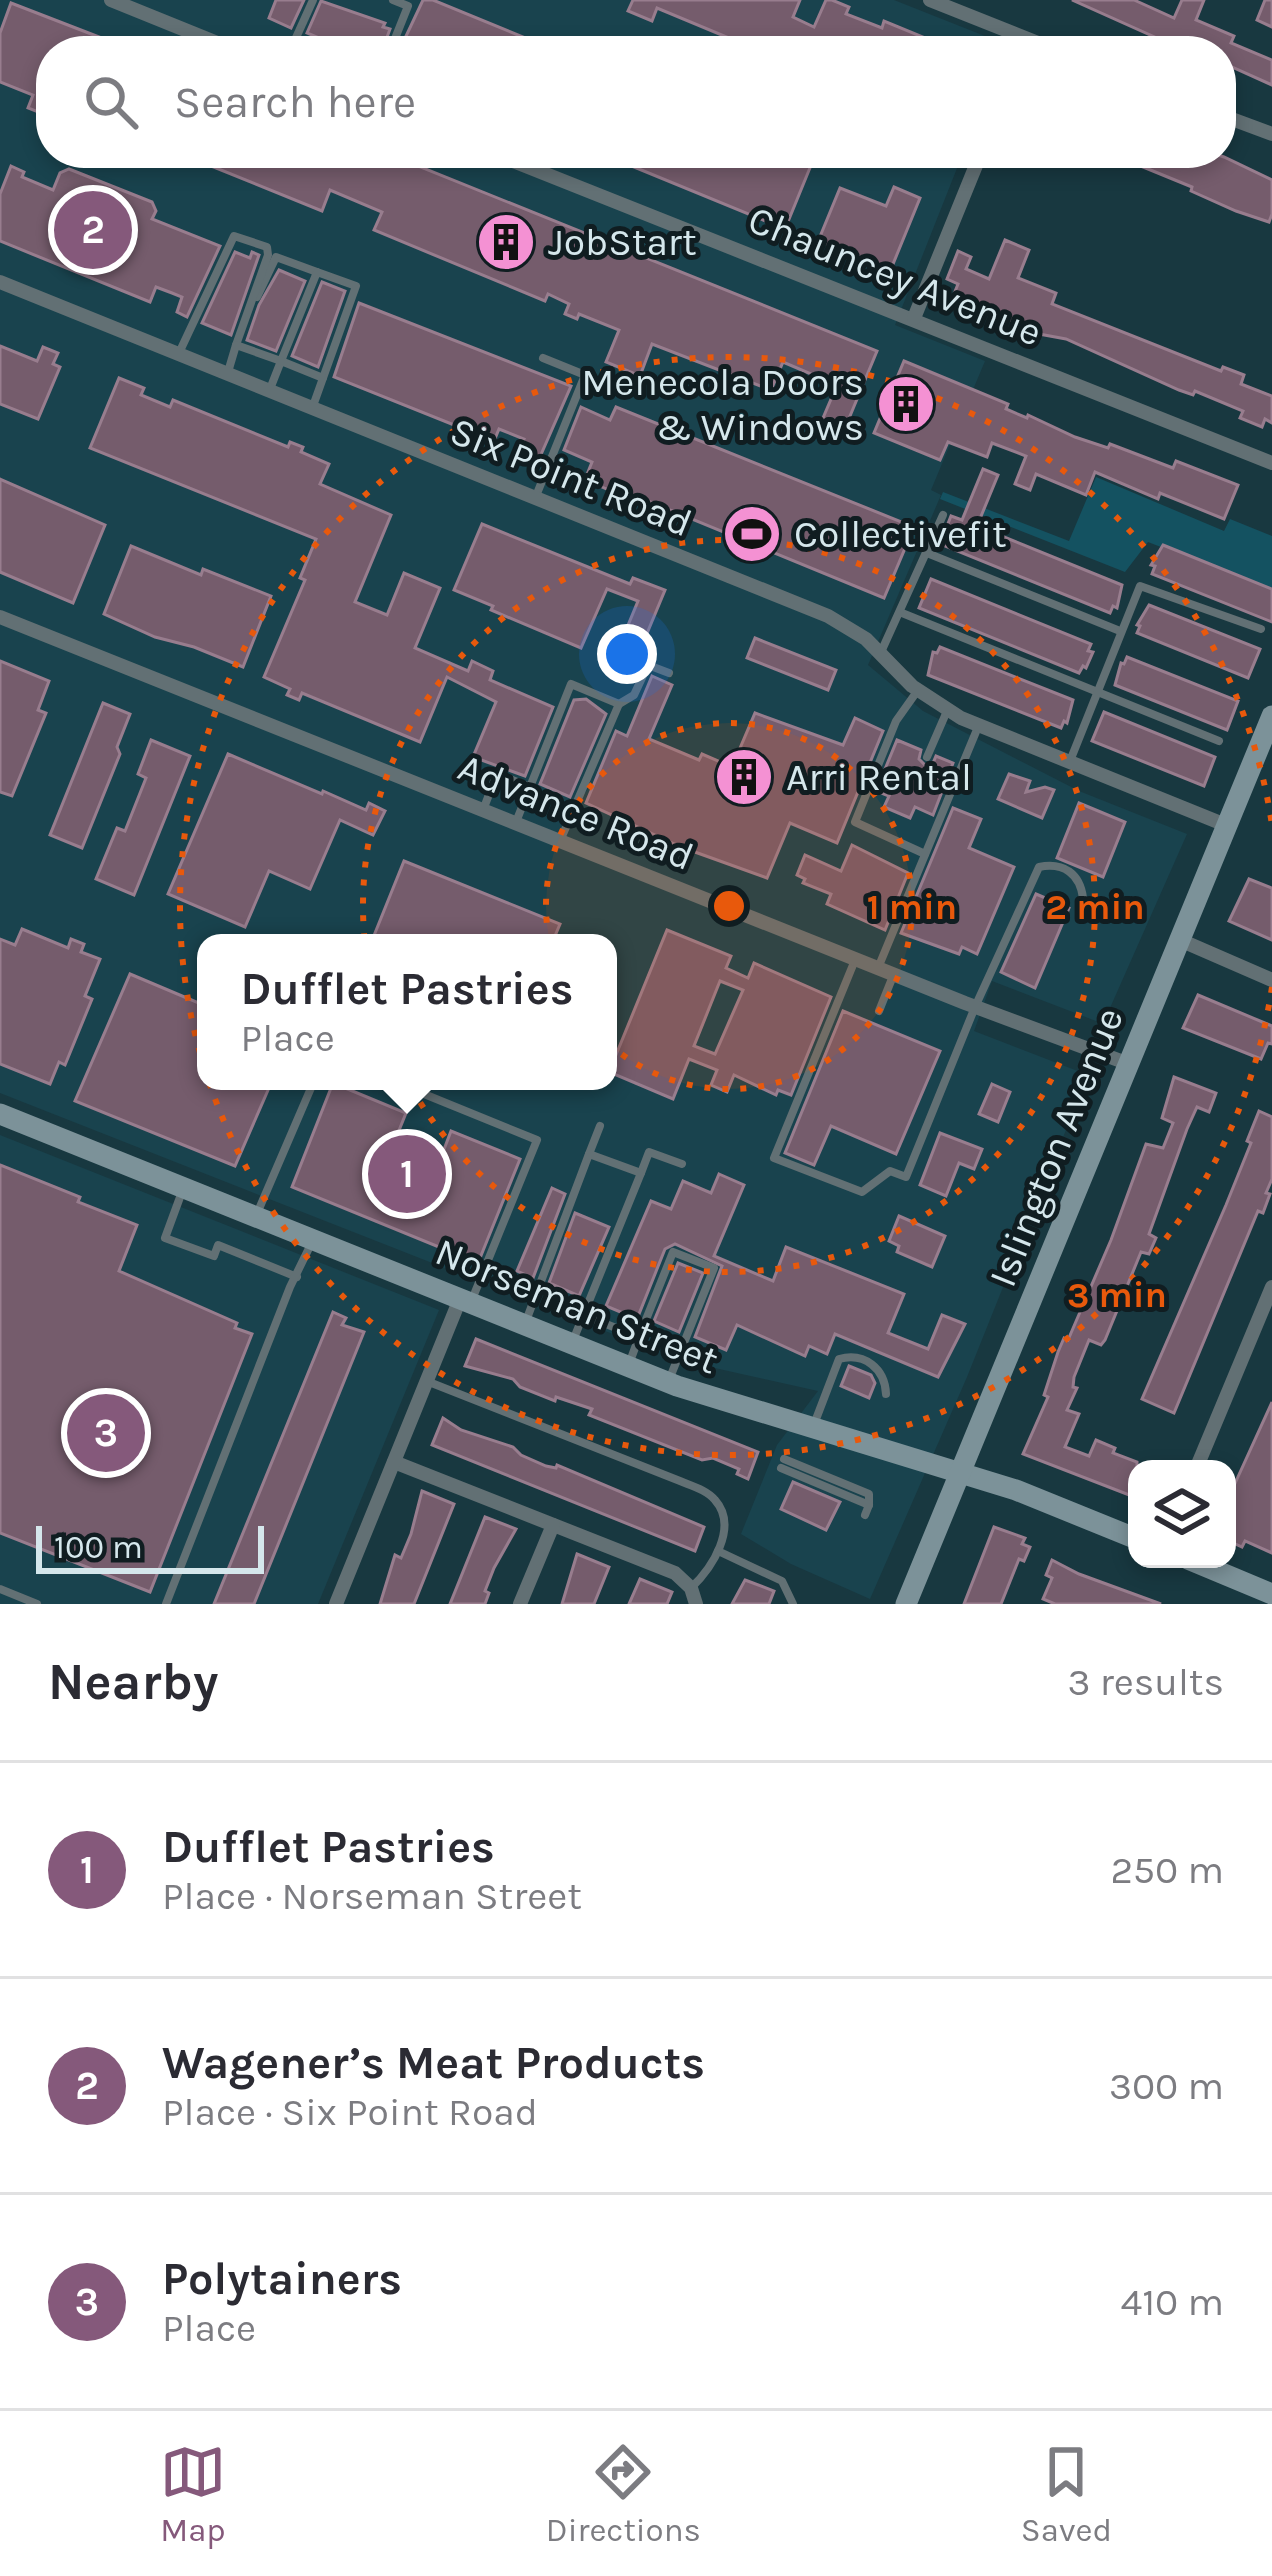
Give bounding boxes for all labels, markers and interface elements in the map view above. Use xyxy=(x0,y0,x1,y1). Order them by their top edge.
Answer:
search box xyxy=(36,36,1236,168)
icon: search xyxy=(78,69,144,135)
text: Search here xyxy=(174,76,416,128)
pin: 2 xyxy=(54,185,132,275)
street label: Chauncey Avenue xyxy=(742,196,1048,356)
building icon: JobStart xyxy=(475,211,537,273)
place label: JobStart xyxy=(548,219,697,265)
place label: Menecola Doors & Windows xyxy=(581,359,864,450)
building icon: Menecola Doors & Windows xyxy=(875,373,937,435)
street label: Six Point Road xyxy=(444,408,698,546)
sports icon: Collectivefit xyxy=(721,503,783,565)
place label: Collectivefit xyxy=(794,511,1007,557)
your location xyxy=(597,624,657,684)
street label: Advance Road xyxy=(452,744,700,880)
building icon: Arri Rental xyxy=(713,746,775,808)
place label: Arri Rental xyxy=(786,754,972,800)
centre of rings xyxy=(708,885,750,927)
text: 1 min xyxy=(867,886,957,928)
text: 2 min xyxy=(1045,886,1145,928)
popup xyxy=(197,934,617,1090)
text: Dufflet Pastries xyxy=(241,963,573,1015)
street label: Islington Avenue xyxy=(979,1001,1133,1293)
text: Place xyxy=(241,1015,335,1061)
pin: 1 xyxy=(368,1129,446,1219)
street label: Norseman Street xyxy=(429,1228,725,1384)
text: 3 min xyxy=(1067,1274,1167,1316)
pin: 3 xyxy=(67,1388,145,1478)
map controls xyxy=(1128,1460,1236,1568)
button: layers xyxy=(1128,1460,1236,1568)
scale bar xyxy=(36,1520,264,1573)
text: 100 m xyxy=(54,1528,143,1566)
text: Nearby xyxy=(48,1652,218,1712)
text: 3 results xyxy=(1067,1659,1224,1705)
text: Dufflet Pastries xyxy=(162,1821,495,1873)
text: 1 xyxy=(80,1847,94,1893)
text: 250 m xyxy=(1110,1847,1224,1893)
text: Place · Norseman Street xyxy=(162,1873,582,1919)
text: Wagener’s Meat Products xyxy=(162,2037,705,2089)
text: 2 xyxy=(75,2063,99,2109)
text: 300 m xyxy=(1109,2063,1224,2109)
text: Place · Six Point Road xyxy=(162,2089,538,2135)
text: Polytainers xyxy=(162,2253,402,2305)
text: 3 xyxy=(75,2279,99,2325)
text: 410 m xyxy=(1120,2279,1224,2325)
text: Place xyxy=(162,2305,256,2351)
tab: Map xyxy=(160,2439,226,2549)
tab: Directions xyxy=(546,2439,701,2549)
tab: Saved xyxy=(1021,2439,1112,2549)

